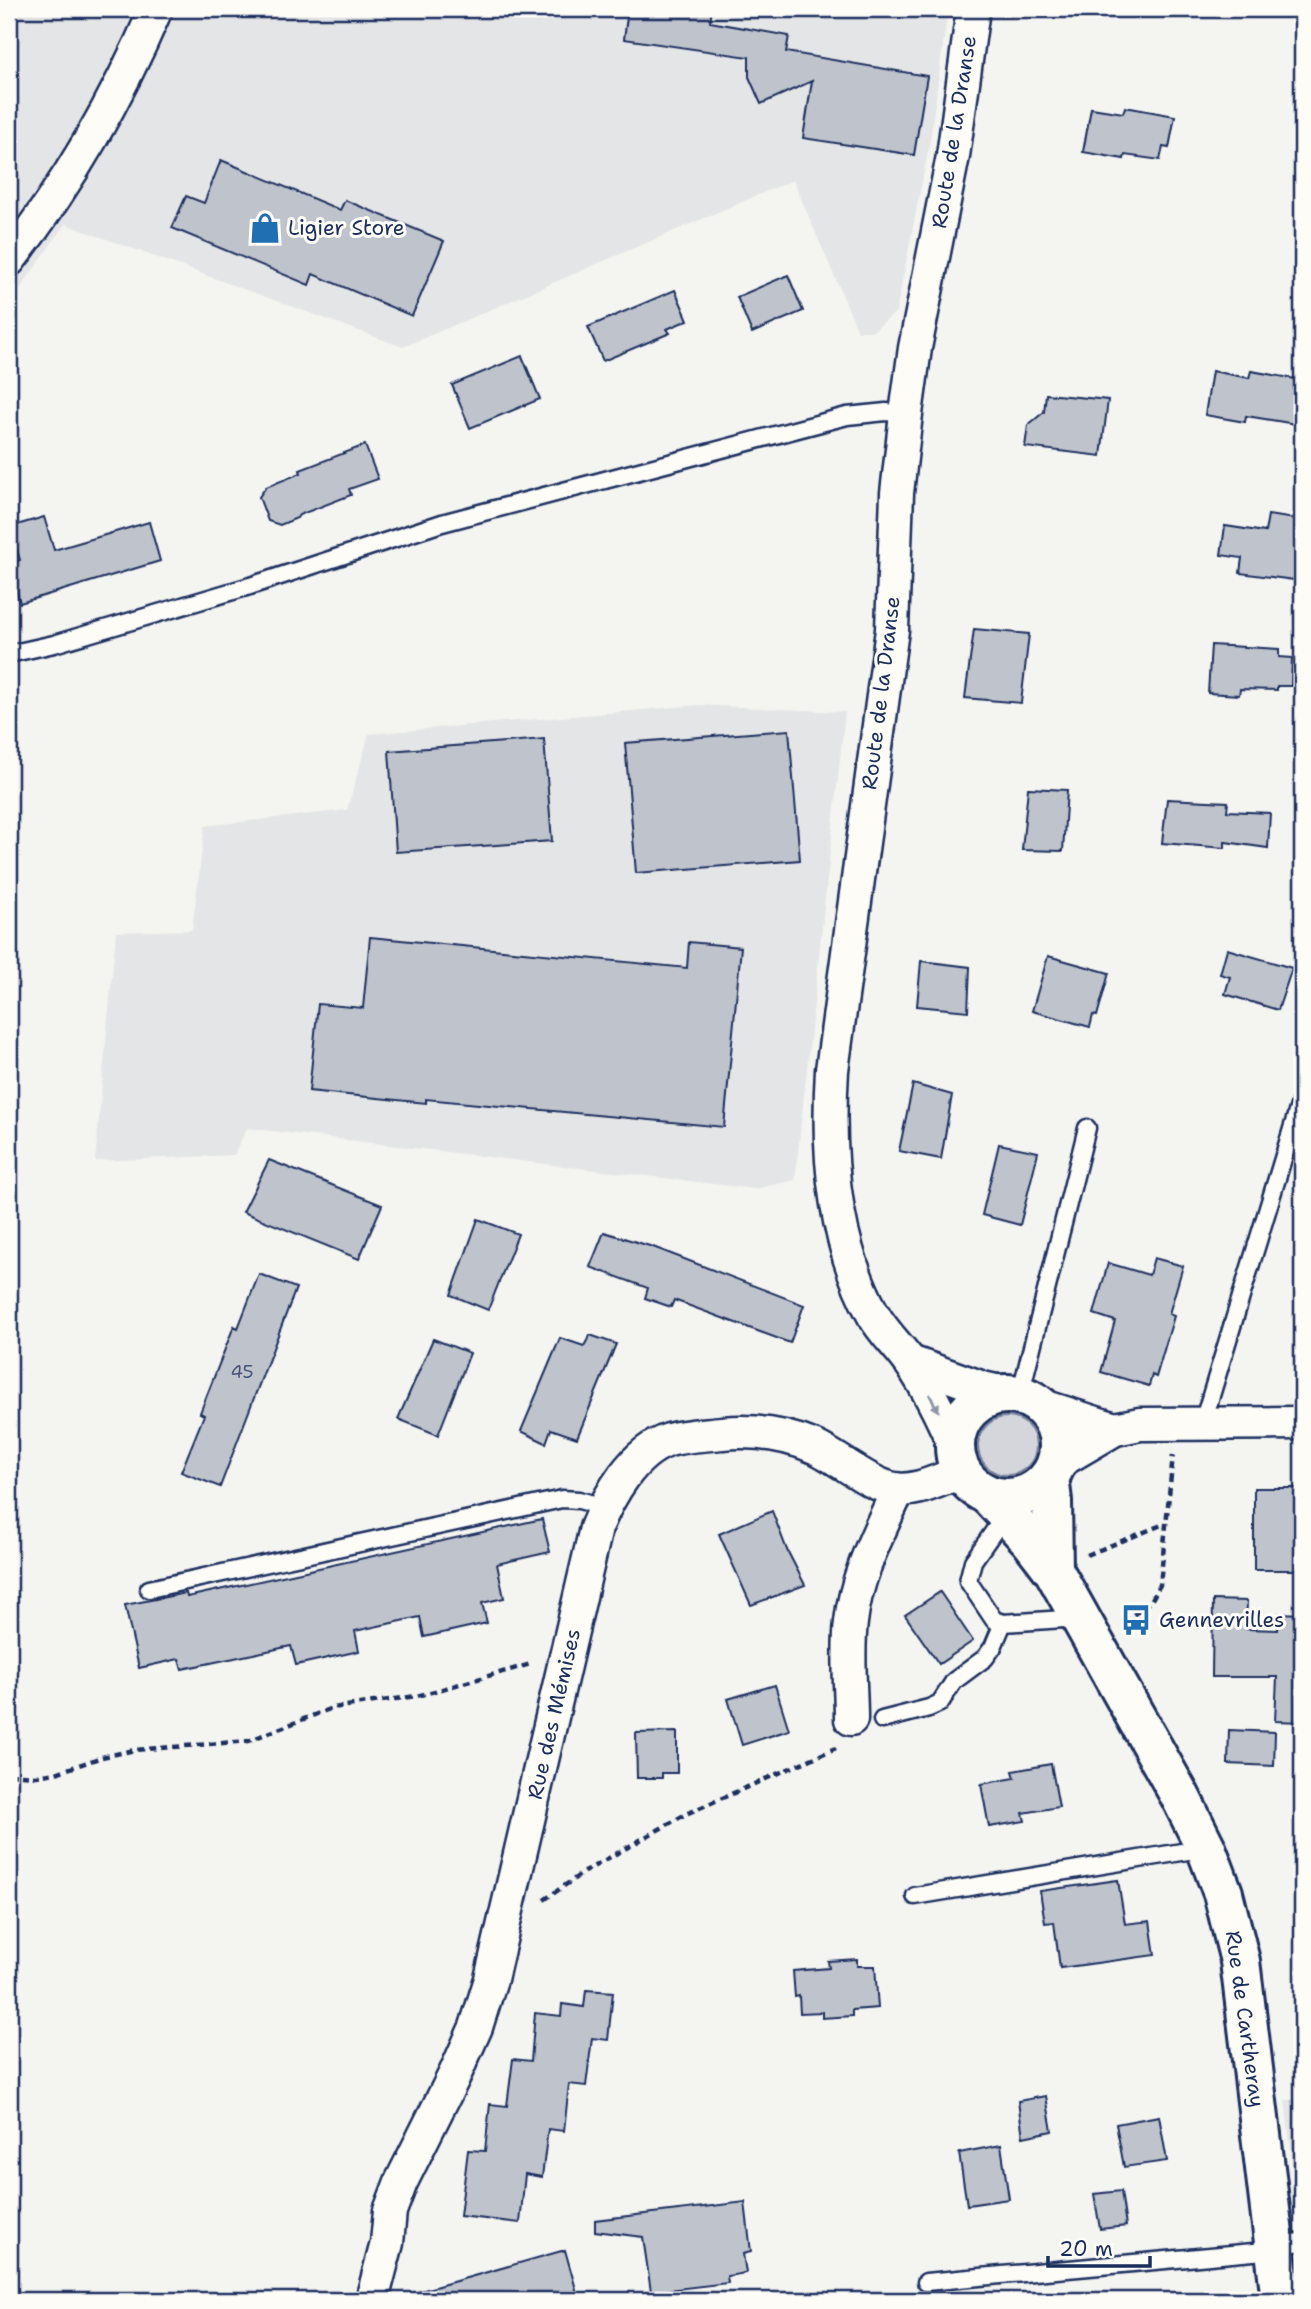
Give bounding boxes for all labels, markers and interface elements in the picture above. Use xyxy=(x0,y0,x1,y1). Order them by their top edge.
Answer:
street label: Route de la Dranse xyxy=(925,34,983,230)
shop icon: Ligier Store xyxy=(248,211,282,245)
place label: Ligier Store xyxy=(288,214,405,242)
street label: Route de la Dranse xyxy=(855,595,907,791)
house number: 45 xyxy=(230,1360,254,1384)
one-way arrow xyxy=(928,1393,940,1413)
bus stop icon: Gennevrilles xyxy=(1119,1603,1153,1637)
place label: Gennevrilles xyxy=(1159,1606,1284,1634)
street label: Rue des Mémises xyxy=(521,1626,587,1802)
street label: Rue de Cartheray xyxy=(1219,1929,1271,2109)
scale bar xyxy=(1048,2225,1150,2269)
text: 20 m xyxy=(1059,2235,1113,2263)

